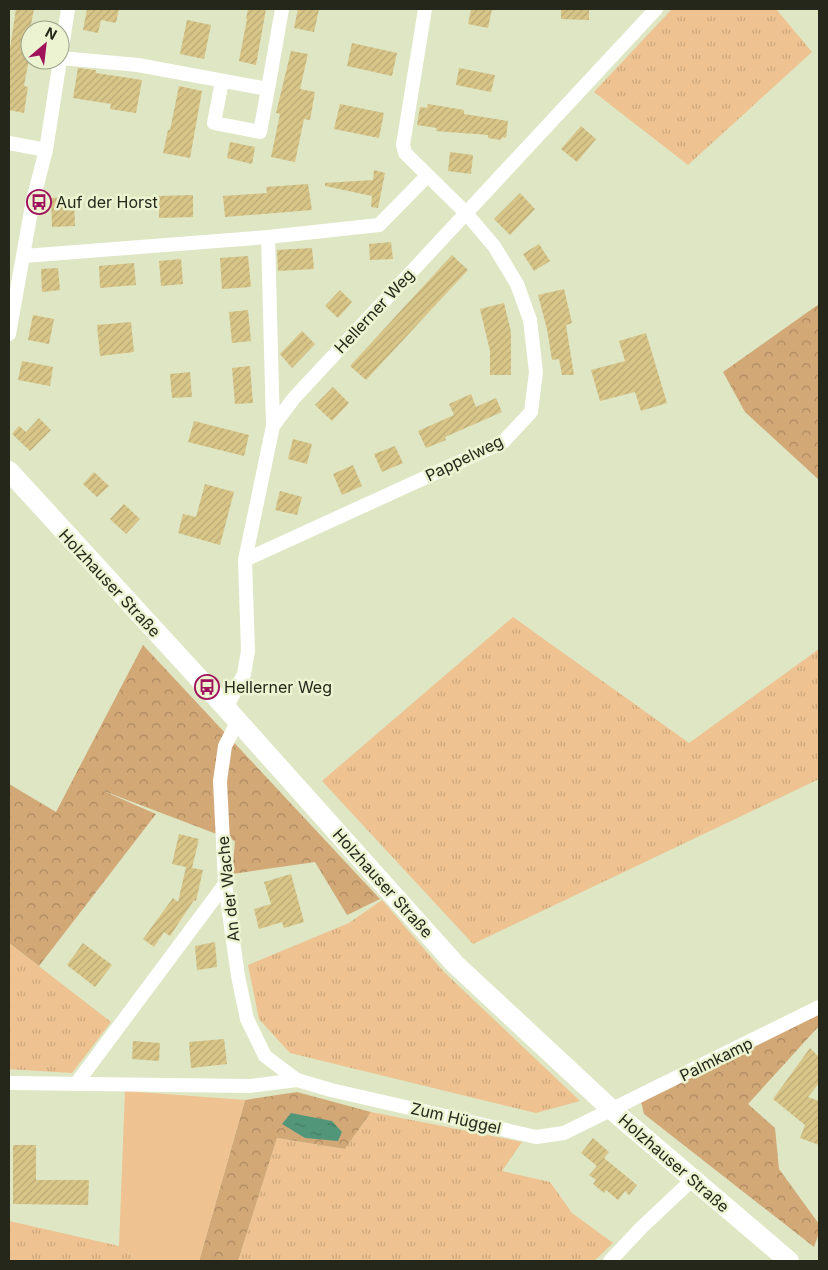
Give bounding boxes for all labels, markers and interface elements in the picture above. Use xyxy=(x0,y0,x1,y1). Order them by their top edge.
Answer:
north arrow xyxy=(20,20,70,70)
text: N xyxy=(43,23,60,43)
bus stop icon: Auf der Horst xyxy=(26,189,52,215)
place label: Auf der Horst xyxy=(56,192,158,212)
street label: Hellerner Weg xyxy=(330,265,418,357)
street label: Pappelweg xyxy=(422,431,506,485)
street label: Holzhauser Straße xyxy=(55,525,165,641)
bus stop icon: Hellerner Weg xyxy=(194,674,220,700)
place label: Hellerner Weg xyxy=(224,677,332,697)
street label: Holzhauser Straße xyxy=(329,824,437,942)
street label: An der Wache xyxy=(212,835,244,943)
street label: Palmkamp xyxy=(676,1033,756,1085)
street label: Zum Hüggel xyxy=(409,1098,503,1138)
street label: Holzhauser Straße xyxy=(615,1109,733,1217)

